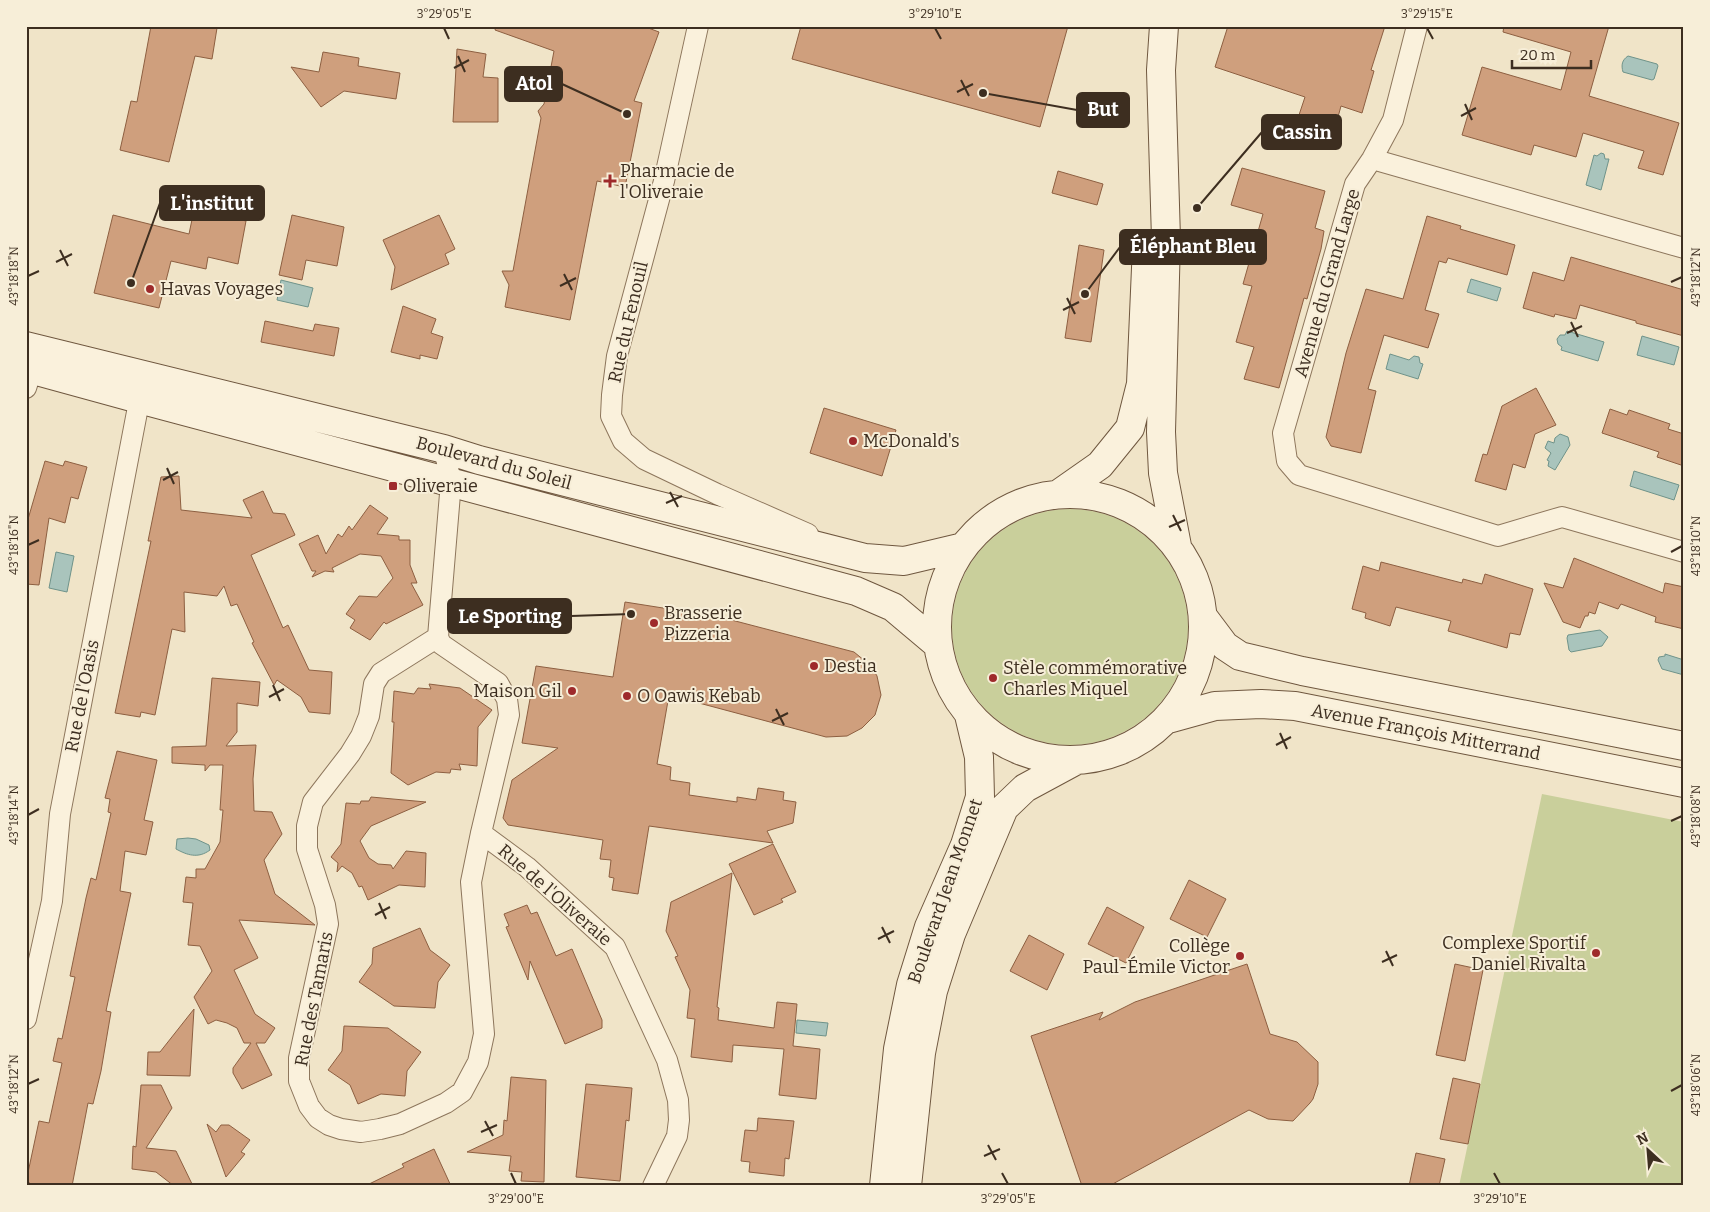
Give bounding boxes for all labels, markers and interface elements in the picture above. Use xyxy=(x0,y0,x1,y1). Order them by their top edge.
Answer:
text: 3°29'05"E xyxy=(417,7,471,21)
text: 3°29'10"E xyxy=(908,7,962,21)
text: 3°29'15"E xyxy=(1401,7,1453,21)
scale bar xyxy=(1512,38,1591,70)
text: 20 m xyxy=(1520,46,1556,64)
callout: Atol xyxy=(505,67,562,101)
text: Atol xyxy=(515,72,553,95)
callout: But xyxy=(1077,93,1129,127)
text: But xyxy=(1087,98,1119,121)
callout: Cassin xyxy=(1262,115,1341,149)
text: Cassin xyxy=(1272,121,1332,144)
place label: Pharmacie de l'Oliveraie xyxy=(620,160,735,203)
marker: Pharmacie de l'Oliveraie xyxy=(604,175,616,187)
callout: L'institut xyxy=(160,186,264,220)
street label: Avenue du Grand Large xyxy=(1290,186,1364,380)
text: L'institut xyxy=(170,192,254,215)
callout: Éléphant Bleu xyxy=(1120,230,1266,264)
text: Éléphant Bleu xyxy=(1130,233,1256,258)
text: 43°18'18"N xyxy=(7,246,21,306)
text: 43°18'12"N xyxy=(1689,247,1703,307)
street label: Rue du Fenouil xyxy=(603,259,653,385)
place label: Havas Voyages xyxy=(160,278,283,300)
marker: Havas Voyages xyxy=(144,283,156,295)
place label: McDonald's xyxy=(863,430,960,452)
street label: Boulevard du Soleil xyxy=(414,432,574,494)
marker: McDonald's xyxy=(847,435,859,447)
place label: Oliveraie xyxy=(403,475,478,497)
marker: Oliveraie xyxy=(387,480,399,492)
text: 43°18'16"N xyxy=(7,515,21,575)
text: 43°18'10"N xyxy=(1689,515,1703,576)
callout: Le Sporting xyxy=(448,599,571,633)
place label: Brasserie Pizzeria xyxy=(664,602,742,645)
text: Le Sporting xyxy=(458,605,562,628)
marker: Brasserie Pizzeria xyxy=(648,617,660,629)
street label: Rue de l'Oasis xyxy=(60,638,104,754)
place label: Destia xyxy=(824,655,877,677)
place label: Stèle commémorative Charles Miquel xyxy=(1003,657,1187,700)
marker: Destia xyxy=(808,660,820,672)
marker: Stèle commémorative Charles Miquel xyxy=(987,672,999,684)
place label: Maison Gil xyxy=(473,680,562,702)
marker: Maison Gil xyxy=(566,685,578,697)
place label: O Oawis Kebab xyxy=(637,685,761,707)
marker: O Oawis Kebab xyxy=(621,690,633,702)
street label: Avenue François Mitterrand xyxy=(1309,699,1543,765)
text: 43°18'08"N xyxy=(1689,784,1703,847)
text: 43°18'14"N xyxy=(7,785,21,845)
street label: Boulevard Jean Monnet xyxy=(903,795,987,986)
street label: Rue de l'Oliveraie xyxy=(494,840,616,950)
street label: Rue des Tamaris xyxy=(290,930,338,1068)
place label: Complexe Sportif Daniel Rivalta xyxy=(1442,932,1588,975)
place label: Collège Paul-Émile Victor xyxy=(1083,935,1230,978)
marker: Complexe Sportif Daniel Rivalta xyxy=(1590,947,1602,959)
marker: Collège Paul-Émile Victor xyxy=(1234,950,1246,962)
text: 43°18'06"N xyxy=(1689,1053,1703,1116)
text: 43°18'12"N xyxy=(7,1054,21,1114)
north arrow xyxy=(1622,1124,1672,1174)
text: N xyxy=(1634,1129,1651,1149)
text: 3°29'00"E xyxy=(488,1192,544,1206)
text: 3°29'05"E xyxy=(981,1192,1035,1206)
text: 3°29'10"E xyxy=(1473,1192,1527,1206)

